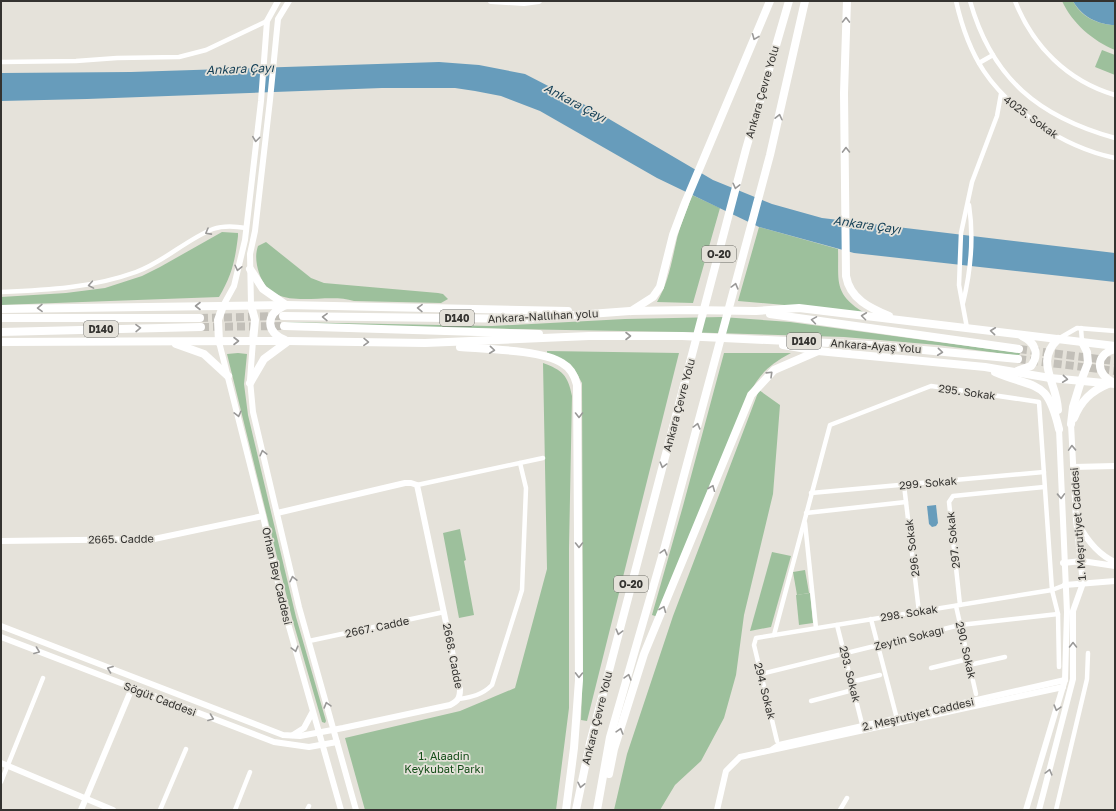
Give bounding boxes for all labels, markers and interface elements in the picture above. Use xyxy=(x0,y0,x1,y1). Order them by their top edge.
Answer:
one-way arrow xyxy=(842,17,850,23)
one-way arrow xyxy=(752,34,760,41)
street label: Ankara Çevre Yolu xyxy=(742,44,781,140)
water label: Ankara Çayı xyxy=(206,60,275,77)
water label: Ankara Çayı xyxy=(542,80,609,125)
street label: 4025. Sokak xyxy=(1001,92,1061,141)
one-way arrow xyxy=(774,113,782,120)
one-way arrow xyxy=(252,136,261,143)
one-way arrow xyxy=(841,147,850,153)
one-way arrow xyxy=(732,183,741,190)
water label: Ankara Çayı xyxy=(832,212,902,237)
one-way arrow xyxy=(205,228,212,235)
road number: O-20 xyxy=(702,246,736,262)
one-way arrow xyxy=(235,265,243,271)
one-way arrow xyxy=(87,280,94,289)
one-way arrow xyxy=(730,283,739,290)
one-way arrow xyxy=(195,302,201,310)
one-way arrow xyxy=(417,303,423,312)
one-way arrow xyxy=(37,304,43,313)
street label: Ankara-Nallıhan yolu xyxy=(487,306,599,325)
road number: D140 xyxy=(440,310,474,326)
one-way arrow xyxy=(861,312,867,321)
one-way arrow xyxy=(322,313,328,321)
one-way arrow xyxy=(811,317,817,325)
road number: D140 xyxy=(84,321,118,337)
one-way arrow xyxy=(135,324,141,332)
one-way arrow xyxy=(990,327,996,336)
one-way arrow xyxy=(625,332,631,340)
road number: D140 xyxy=(787,333,821,349)
street label: Ankara-Ayaş Yolu xyxy=(830,336,922,355)
one-way arrow xyxy=(233,337,239,345)
one-way arrow xyxy=(363,338,369,346)
one-way arrow xyxy=(489,345,495,354)
one-way arrow xyxy=(937,347,943,356)
street label: Ankara Çevre Yolu xyxy=(660,357,697,453)
one-way arrow xyxy=(765,371,773,379)
one-way arrow xyxy=(1062,374,1068,383)
street label: 295. Sokak xyxy=(938,381,997,402)
one-way arrow xyxy=(233,411,241,417)
one-way arrow xyxy=(575,412,583,418)
one-way arrow xyxy=(693,423,701,429)
one-way arrow xyxy=(1068,445,1076,451)
one-way arrow xyxy=(259,450,267,456)
one-way arrow xyxy=(659,462,668,469)
street label: 1. Meşrutiyet Caddesi xyxy=(1067,467,1088,581)
street label: 299. Sokak xyxy=(899,474,957,492)
one-way arrow xyxy=(707,485,715,492)
one-way arrow xyxy=(1057,493,1065,499)
street label: 297. Sokak xyxy=(943,511,962,569)
street label: 296. Sokak xyxy=(902,519,921,578)
street label: Orhan Bey Caddesi xyxy=(260,526,295,626)
street label: 2665. Cadde xyxy=(88,531,154,546)
one-way arrow xyxy=(575,542,583,548)
one-way arrow xyxy=(659,548,668,555)
one-way arrow xyxy=(289,576,297,582)
road number: O-20 xyxy=(614,576,648,592)
street label: 298. Sokak xyxy=(879,602,939,623)
one-way arrow xyxy=(658,605,666,612)
street label: 2667. Cadde xyxy=(344,613,410,640)
street label: 290. Sokak xyxy=(954,620,979,680)
street label: 2668. Cadde xyxy=(441,622,466,690)
street label: Zeytin Sokağı xyxy=(873,623,945,652)
one-way arrow xyxy=(615,628,624,635)
one-way arrow xyxy=(1069,642,1077,648)
street label: 293. Sokak xyxy=(837,644,864,703)
one-way arrow xyxy=(290,646,299,653)
one-way arrow xyxy=(34,647,41,655)
street label: 294. Sokak xyxy=(752,661,779,721)
one-way arrow xyxy=(106,665,113,673)
street label: Ankara Çevre Yolu xyxy=(579,670,614,766)
one-way arrow xyxy=(574,672,583,678)
one-way arrow xyxy=(623,673,631,680)
street label: Söğüt Caddesi xyxy=(122,679,198,718)
street label: 2. Meşrutiyet Caddesi xyxy=(861,694,975,733)
one-way arrow xyxy=(323,701,331,708)
one-way arrow xyxy=(1053,705,1062,712)
one-way arrow xyxy=(207,714,214,722)
one-way arrow xyxy=(615,728,624,735)
park label: 1. Alaadin Keykubat Parkı xyxy=(404,749,484,775)
one-way arrow xyxy=(1044,769,1052,775)
one-way arrow xyxy=(578,782,586,788)

